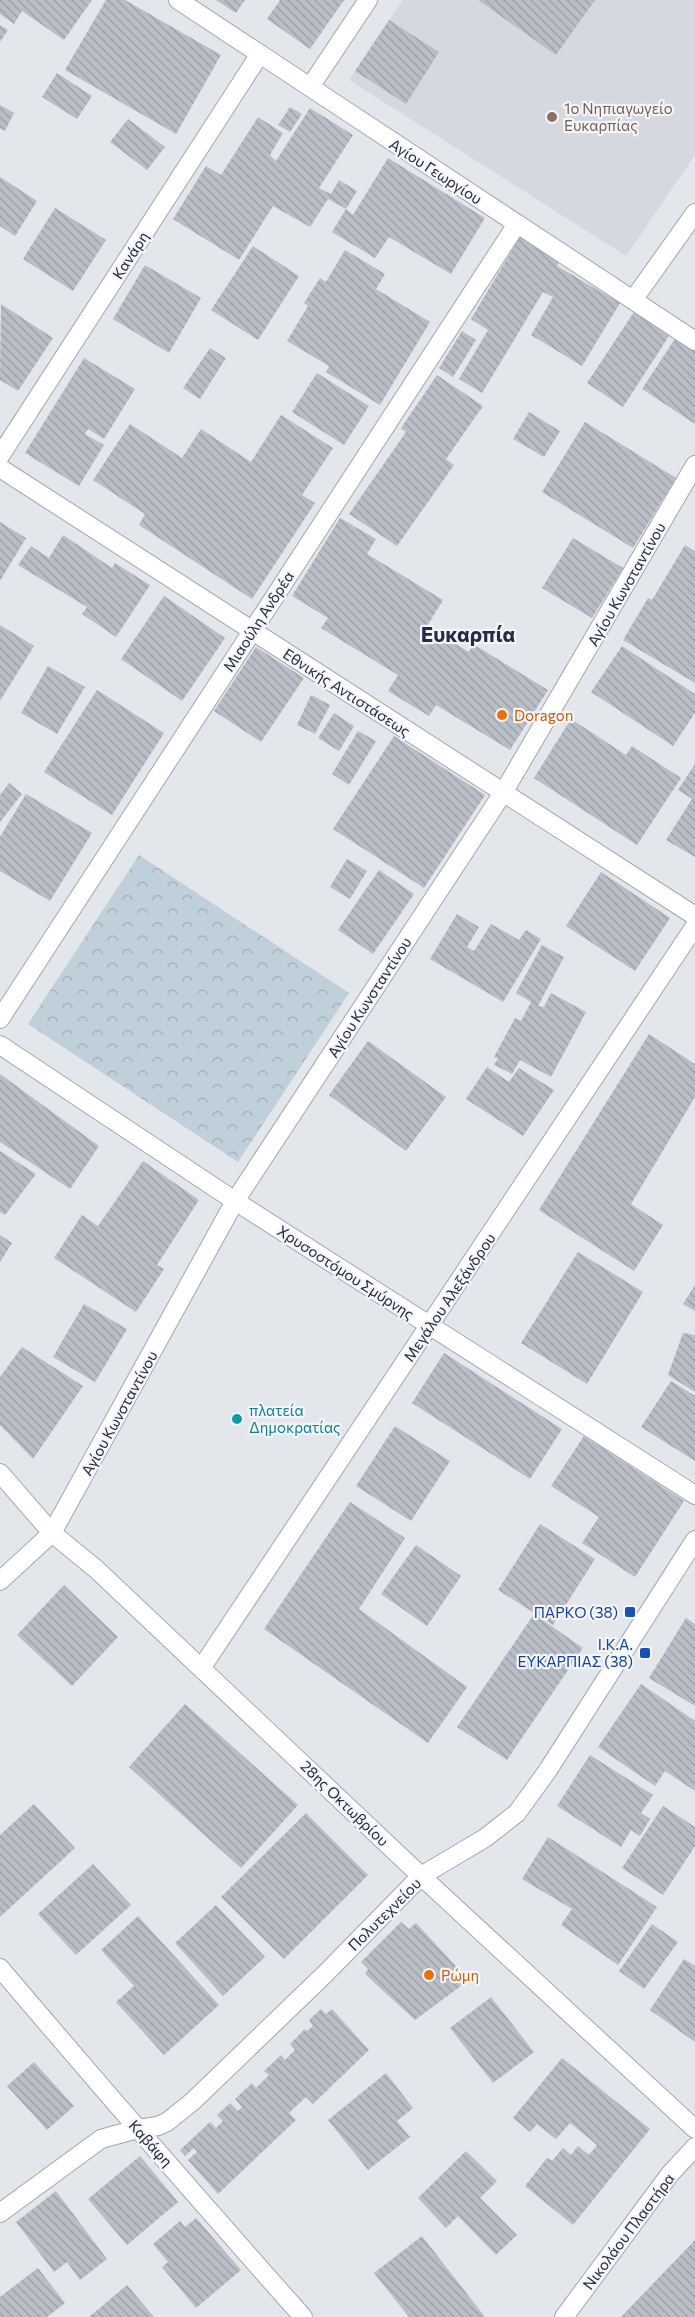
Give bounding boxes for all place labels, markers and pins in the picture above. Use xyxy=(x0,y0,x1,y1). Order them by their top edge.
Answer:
place label: 1ο Νηπιαγωγείο Ευκαρπίας xyxy=(564,99,673,134)
marker: 1ο Νηπιαγωγείο Ευκαρπίας xyxy=(545,110,559,124)
place label: Doragon xyxy=(514,706,573,724)
marker: Doragon xyxy=(495,708,509,722)
place label: πλατεία Δημοκρατίας xyxy=(249,1401,340,1436)
marker: πλατεία Δημοκρατίας xyxy=(230,1412,244,1426)
place label: ΠΑΡΚΟ (38) xyxy=(534,1603,618,1621)
marker: ΠΑΡΚΟ (38) xyxy=(623,1605,637,1619)
place label: Ι.Κ.Α. ΕΥΚΑΡΠΙΑΣ (38) xyxy=(518,1635,633,1670)
marker: Ι.Κ.Α. ΕΥΚΑΡΠΙΑΣ (38) xyxy=(638,1646,652,1660)
place label: Ρώμη xyxy=(441,1966,479,1984)
marker: Ρώμη xyxy=(422,1968,436,1982)

